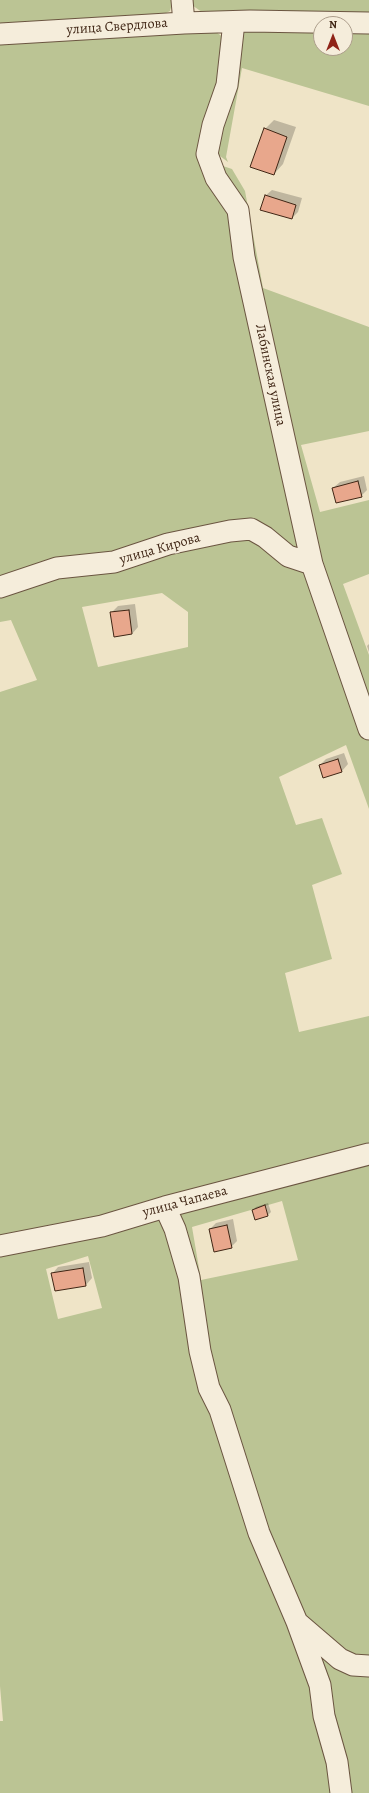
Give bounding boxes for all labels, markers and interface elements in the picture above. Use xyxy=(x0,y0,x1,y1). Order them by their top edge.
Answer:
street label: улица Свердлова xyxy=(66,15,168,39)
north arrow xyxy=(313,16,353,56)
text: N xyxy=(329,17,337,32)
street label: Лабинская улица xyxy=(251,323,289,427)
street label: улица Кирова xyxy=(118,529,202,569)
street label: улица Чапаева xyxy=(141,1183,229,1221)

